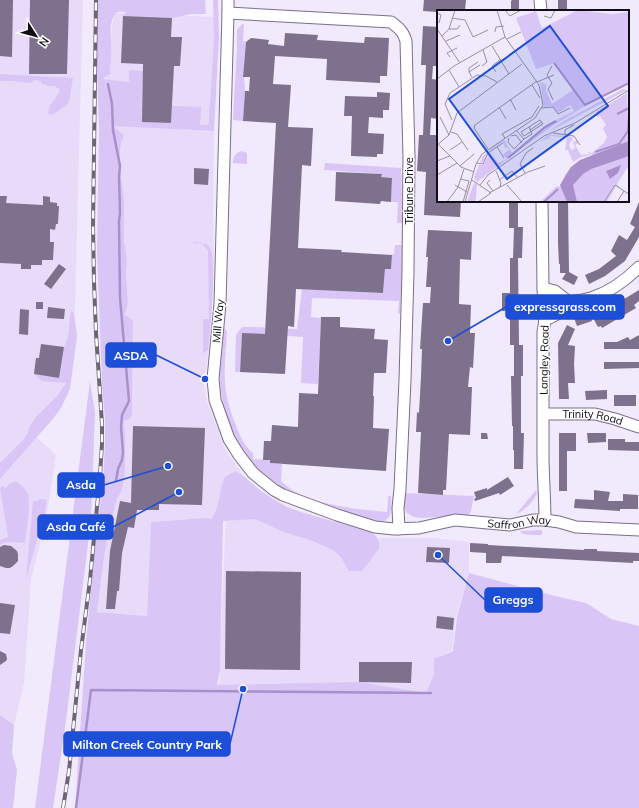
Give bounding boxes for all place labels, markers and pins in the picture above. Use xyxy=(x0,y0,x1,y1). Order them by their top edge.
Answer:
callout: expressgrass.com xyxy=(506,295,624,319)
callout: ASDA xyxy=(106,343,156,367)
callout: Asda xyxy=(58,473,104,497)
callout: Asda Café xyxy=(38,515,113,539)
callout: Greggs xyxy=(485,588,542,612)
callout: Milton Creek Country Park xyxy=(64,732,230,756)

